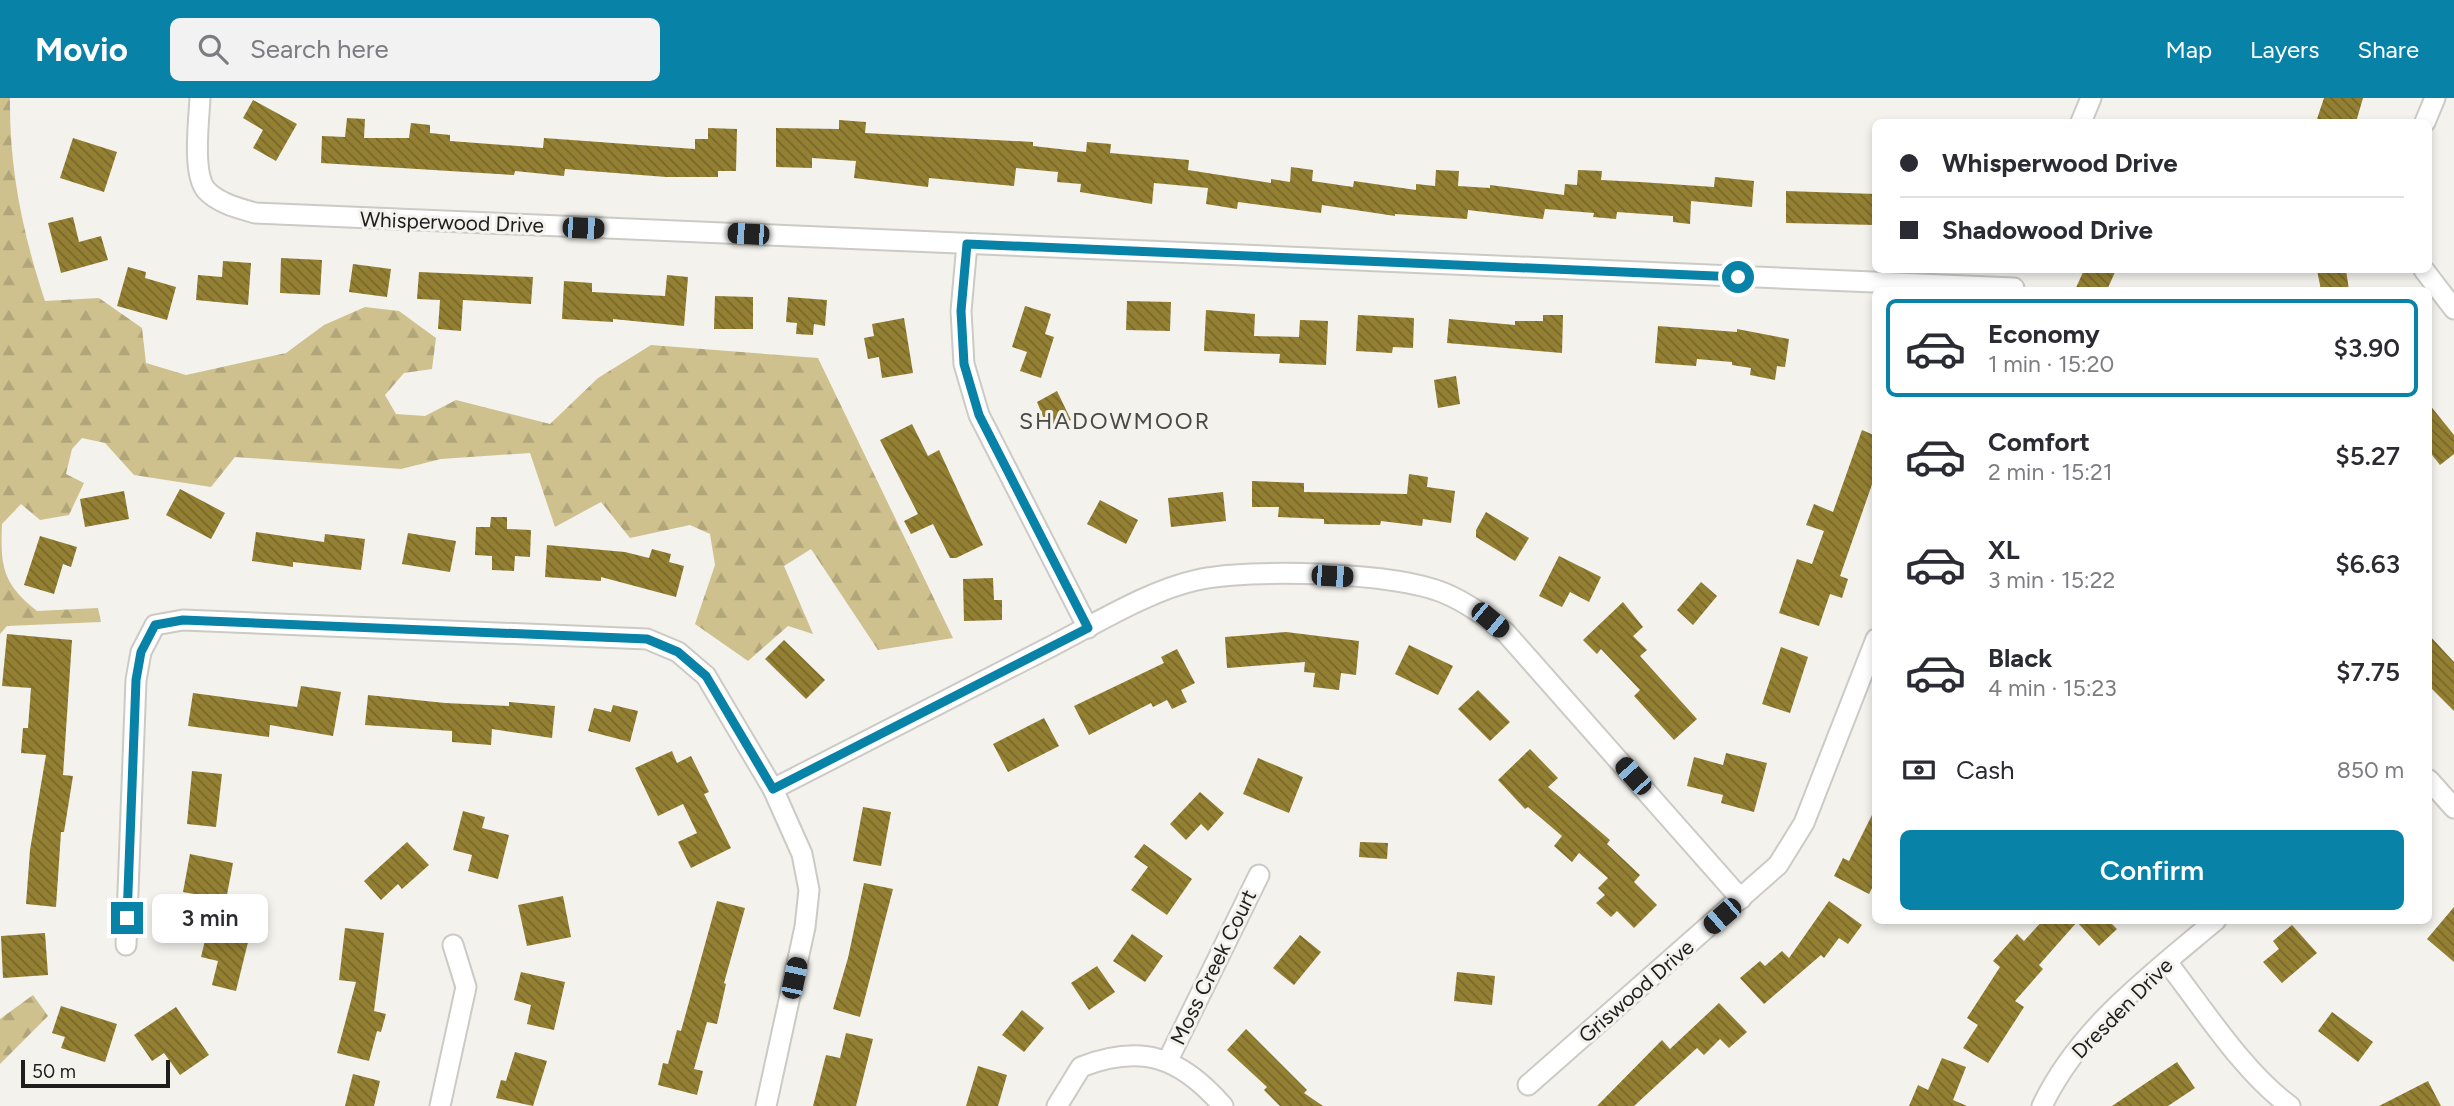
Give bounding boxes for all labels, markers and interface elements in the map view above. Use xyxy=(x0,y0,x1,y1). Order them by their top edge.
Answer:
search box xyxy=(170,18,660,81)
text: Movio xyxy=(35,30,128,69)
icon: search xyxy=(194,30,232,68)
text: Search here xyxy=(250,33,389,65)
text: Map xyxy=(2165,35,2212,64)
text: Layers xyxy=(2250,35,2319,64)
text: Share xyxy=(2357,35,2419,64)
text: Whisperwood Drive xyxy=(1942,147,2178,179)
street label: Whisperwood Drive xyxy=(360,206,544,238)
text: Shadowood Drive xyxy=(1942,214,2153,246)
car xyxy=(562,217,605,239)
car xyxy=(727,222,770,246)
route start xyxy=(1722,261,1754,293)
icon: car xyxy=(1904,317,1967,380)
text: Economy xyxy=(1988,318,2100,350)
text: $3.90 xyxy=(2333,332,2400,364)
text: 1 min · 15:20 xyxy=(1988,350,2114,378)
district label: SHADOWMOOR xyxy=(1019,407,1211,435)
icon: car xyxy=(1904,425,1967,488)
text: Comfort xyxy=(1988,426,2090,458)
text: $5.27 xyxy=(2335,440,2400,472)
text: 2 min · 15:21 xyxy=(1988,458,2112,486)
icon: car xyxy=(1904,533,1967,596)
text: XL xyxy=(1988,534,2020,566)
text: $6.63 xyxy=(2335,548,2400,580)
car xyxy=(1311,564,1354,588)
text: 3 min · 15:22 xyxy=(1988,566,2115,594)
car xyxy=(1468,598,1513,642)
icon: car xyxy=(1904,641,1967,704)
text: Black xyxy=(1988,642,2052,674)
text: $7.75 xyxy=(2336,656,2400,688)
text: 4 min · 15:23 xyxy=(1988,674,2117,702)
icon: cash xyxy=(1900,751,1938,789)
car xyxy=(1612,753,1655,799)
text: Cash xyxy=(1956,754,2015,786)
text: 850 m xyxy=(2337,756,2404,784)
button: Confirm xyxy=(1900,830,2404,910)
street label: Moss Creek Court xyxy=(1165,885,1261,1049)
callout: 3 min xyxy=(152,894,267,942)
car xyxy=(1700,894,1745,938)
route end xyxy=(111,902,143,934)
text: 3 min xyxy=(182,904,238,932)
street label: Griswood Drive xyxy=(1573,934,1699,1048)
street label: Dresden Drive xyxy=(2066,952,2178,1064)
car xyxy=(780,955,809,1001)
scale bar xyxy=(21,1057,170,1089)
text: 50 m xyxy=(32,1060,76,1083)

